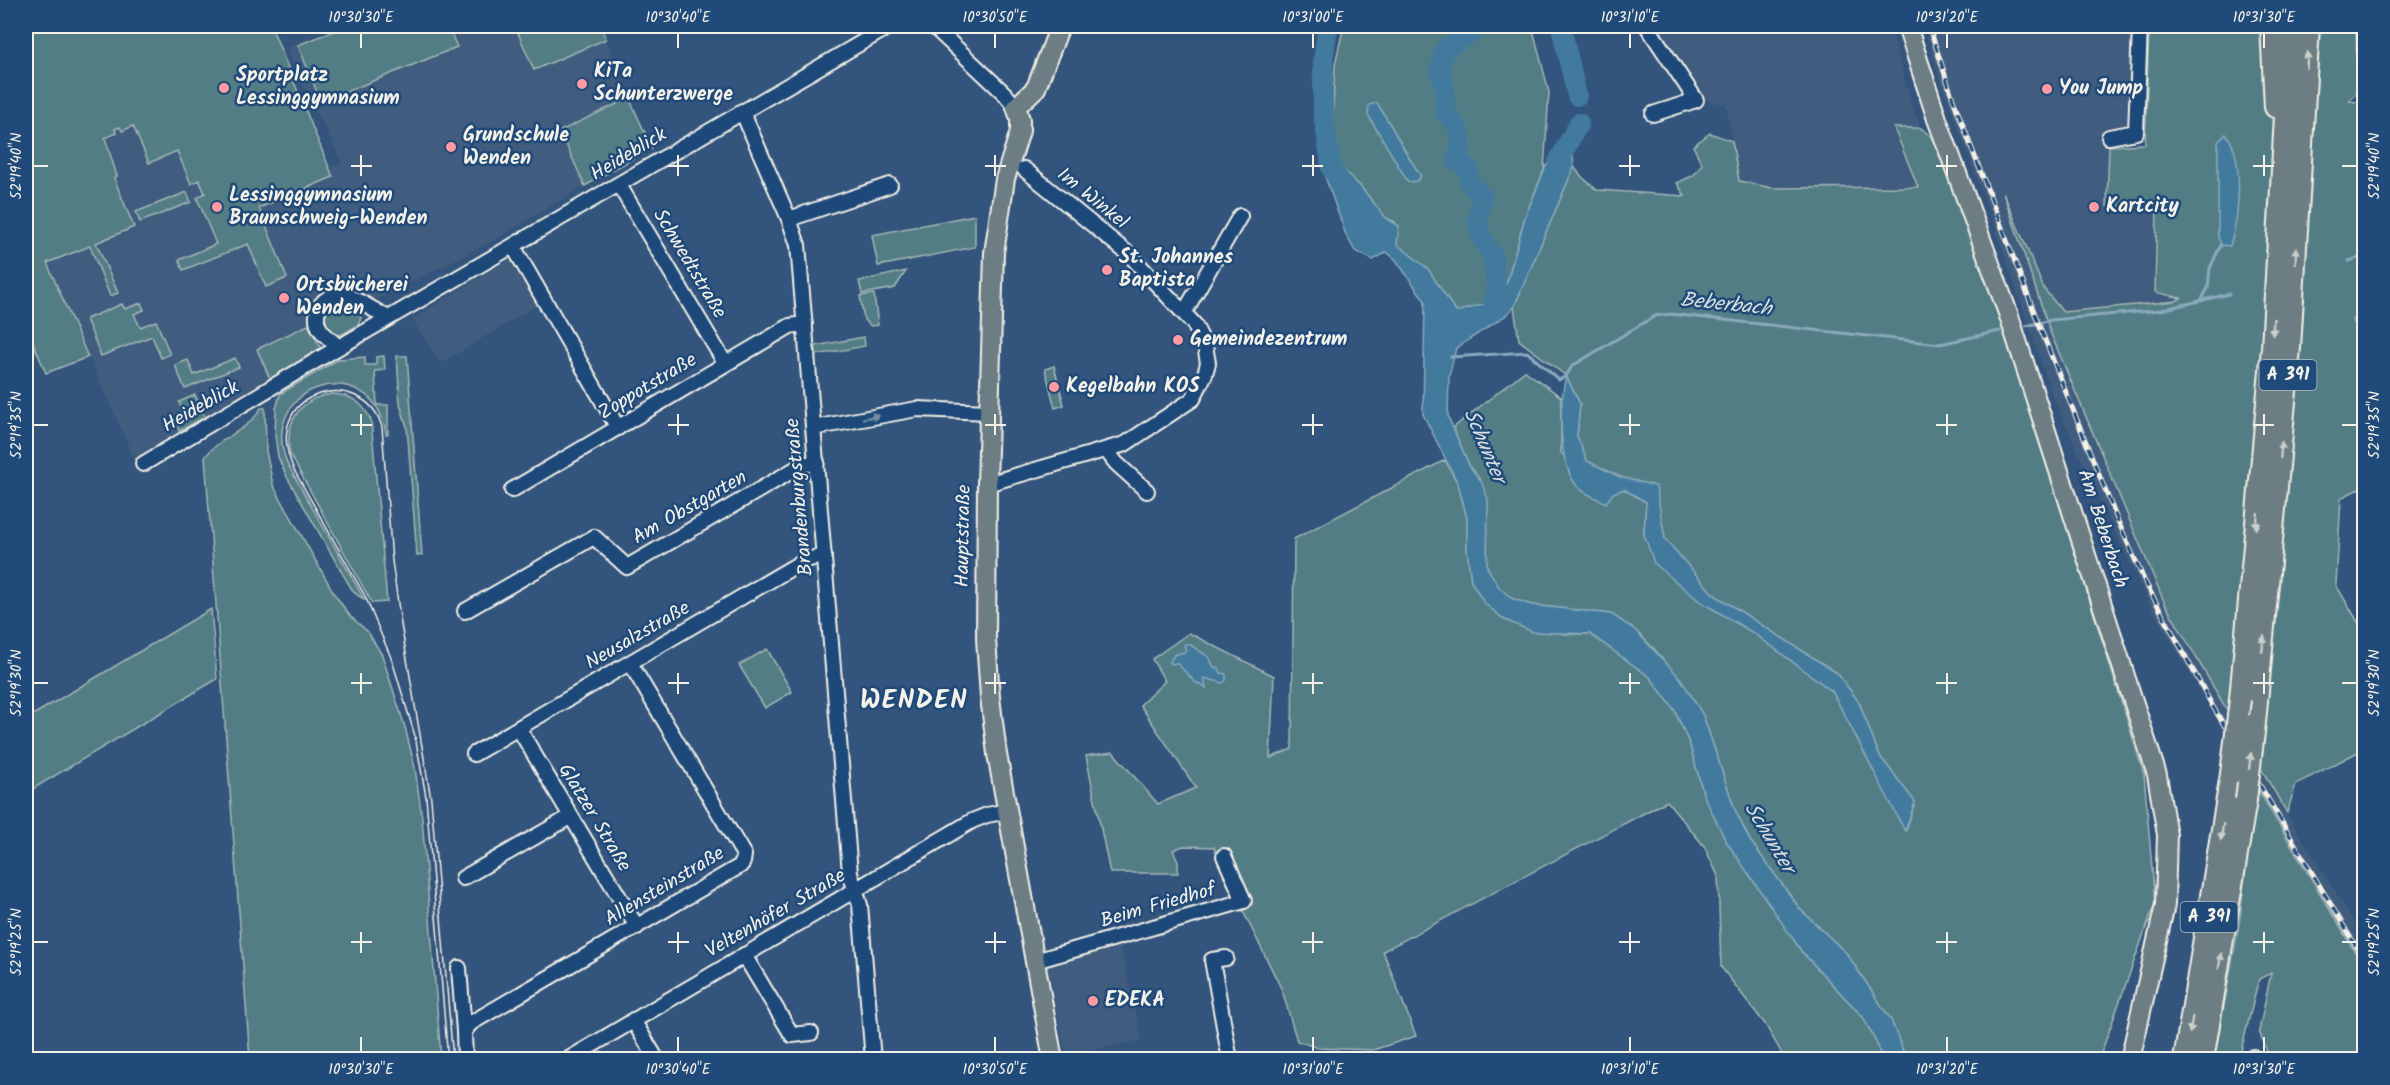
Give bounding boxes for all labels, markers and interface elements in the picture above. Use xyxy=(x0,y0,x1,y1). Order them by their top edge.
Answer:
text: 10°30'30"E xyxy=(328,6,395,30)
text: 10°30'40"E xyxy=(645,6,712,30)
text: 10°30'50"E xyxy=(963,6,1029,30)
text: 10°31'00"E xyxy=(1282,6,1345,30)
text: 10°31'10"E xyxy=(1601,6,1661,30)
text: 10°31'20"E xyxy=(1916,6,1980,30)
text: 10°31'30"E xyxy=(2233,6,2296,30)
one-way arrow xyxy=(2303,51,2312,70)
place label: KiTa Schunterzwerge xyxy=(594,56,733,111)
place label: Sportplatz Lessinggymnasium xyxy=(236,60,400,115)
place label: You Jump xyxy=(2059,73,2144,105)
marker: KiTa Schunterzwerge xyxy=(575,77,589,91)
marker: Sportplatz Lessinggymnasium xyxy=(217,81,231,95)
marker: You Jump xyxy=(2040,82,2054,96)
street label: Heideblick xyxy=(585,119,674,190)
place label: Grundschule Wenden xyxy=(463,120,569,175)
text: 52°19'40"N xyxy=(5,133,29,199)
text: 52°19'40"N xyxy=(2363,133,2387,199)
marker: Grundschule Wenden xyxy=(444,140,458,154)
street label: Im Winkel xyxy=(1049,160,1135,238)
place label: Lessinggymnasium Braunschweig-Wenden xyxy=(229,180,428,235)
place label: Kartcity xyxy=(2106,191,2180,223)
marker: Lessinggymnasium Braunschweig-Wenden xyxy=(210,200,224,214)
marker: Kartcity xyxy=(2087,200,2101,214)
street label: Schwedtstraße xyxy=(644,203,734,325)
place label: St. Johannes Baptista xyxy=(1119,242,1234,297)
one-way arrow xyxy=(2291,246,2300,265)
marker: St. Johannes Baptista xyxy=(1100,263,1114,277)
place label: Ortsbücherei Wenden xyxy=(296,270,409,325)
water label: Beberbach xyxy=(1679,284,1775,326)
marker: Ortsbücherei Wenden xyxy=(277,291,291,305)
one-way arrow xyxy=(2269,317,2278,336)
place label: Gemeindezentrum xyxy=(1190,324,1347,356)
marker: Gemeindezentrum xyxy=(1171,333,1185,347)
street label: Zoppotstraße xyxy=(592,345,704,429)
road number: A 391 xyxy=(2260,360,2316,390)
place label: Kegelbahn KOS xyxy=(1066,371,1200,403)
street label: Heideblick xyxy=(156,372,246,442)
marker: Kegelbahn KOS xyxy=(1047,380,1061,394)
text: 52°19'35"N xyxy=(5,391,29,459)
text: 52°19'35"N xyxy=(2363,391,2387,459)
water label: Schunter xyxy=(1454,404,1516,492)
one-way arrow xyxy=(862,413,881,422)
street label: Brandenburgstraße xyxy=(777,417,823,577)
one-way arrow xyxy=(2276,440,2286,459)
street label: Am Obstgarten xyxy=(627,462,753,554)
street label: Am Beberbach xyxy=(2068,465,2136,593)
street label: Hauptstraße xyxy=(947,484,981,588)
one-way arrow xyxy=(2252,512,2262,531)
street label: Neusalzstraße xyxy=(579,593,697,679)
one-way arrow xyxy=(2258,634,2268,653)
text: 52°19'30"N xyxy=(5,649,29,717)
text: 52°19'30"N xyxy=(2363,649,2387,717)
district label: WENDEN xyxy=(860,680,968,722)
one-way arrow xyxy=(2246,752,2255,771)
street label: Glatzer Straße xyxy=(549,758,639,878)
water label: Schunter xyxy=(1735,796,1805,883)
one-way arrow xyxy=(2217,823,2226,842)
street label: Allensteinstraße xyxy=(599,838,731,936)
street label: Veltenhöfer Straße xyxy=(700,861,852,967)
street label: Beim Friedhof xyxy=(1097,874,1222,938)
road number: A 391 xyxy=(2180,902,2238,932)
text: 52°19'25"N xyxy=(5,908,29,976)
text: 52°19'25"N xyxy=(2363,908,2387,976)
one-way arrow xyxy=(2216,951,2225,970)
place label: EDEKA xyxy=(1105,985,1165,1017)
marker: EDEKA xyxy=(1086,994,1100,1008)
one-way arrow xyxy=(2186,1015,2195,1034)
text: 10°30'30"E xyxy=(328,1058,395,1082)
text: 10°30'40"E xyxy=(645,1058,712,1082)
text: 10°30'50"E xyxy=(963,1058,1029,1082)
text: 10°31'00"E xyxy=(1282,1058,1345,1082)
text: 10°31'10"E xyxy=(1601,1058,1661,1082)
text: 10°31'20"E xyxy=(1916,1058,1980,1082)
text: 10°31'30"E xyxy=(2233,1058,2296,1082)

